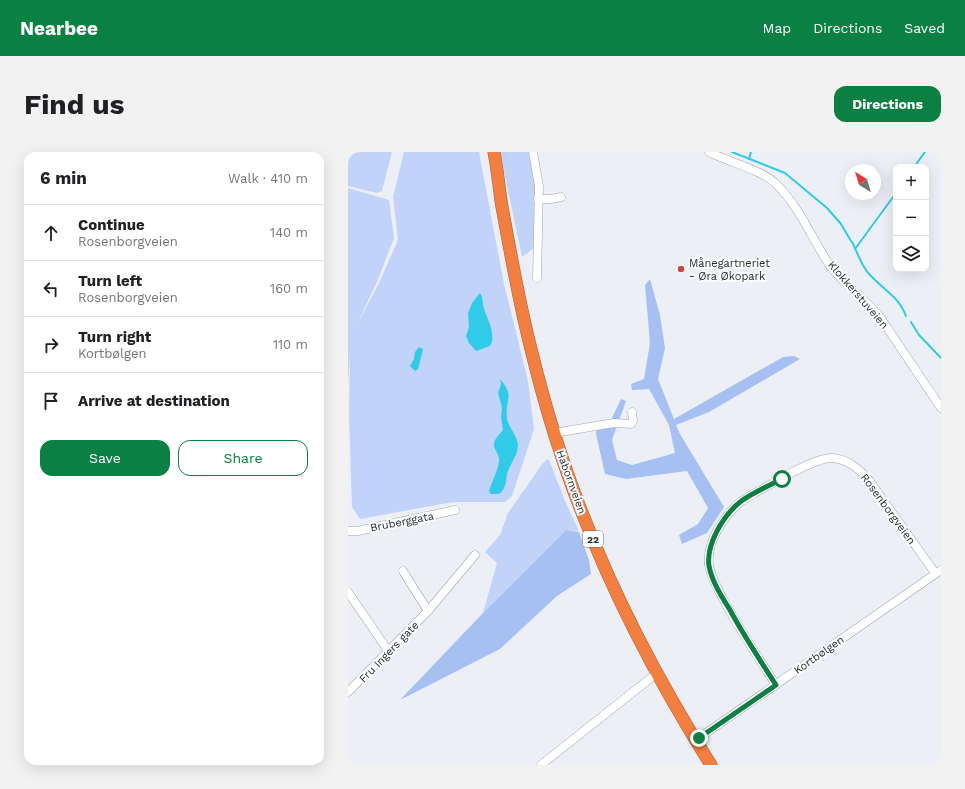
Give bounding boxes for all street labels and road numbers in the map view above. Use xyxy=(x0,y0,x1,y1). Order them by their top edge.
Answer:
street label: Klokkerstuveien xyxy=(825,259,891,331)
street label: Habornveien xyxy=(553,448,589,516)
street label: Rosenborgveien xyxy=(858,471,918,547)
street label: Bruberggata xyxy=(369,509,435,535)
road number: 22 xyxy=(583,531,603,547)
street label: Fru Ingers gate xyxy=(356,619,422,685)
street label: Kortbølgen xyxy=(792,633,846,677)

